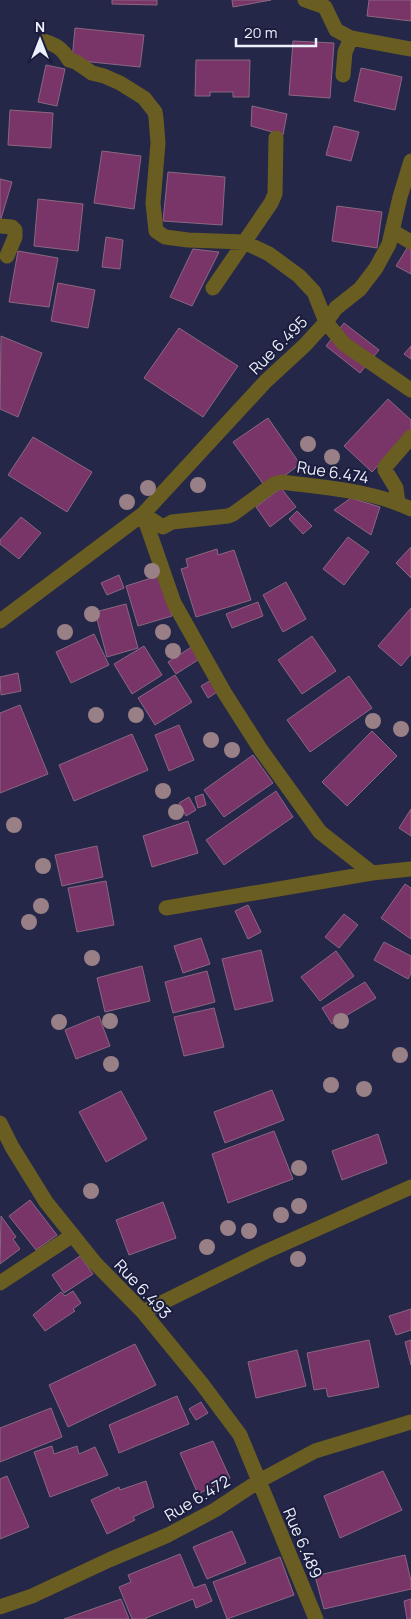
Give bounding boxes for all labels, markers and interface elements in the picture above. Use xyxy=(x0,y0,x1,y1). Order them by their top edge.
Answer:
north arrow xyxy=(15,15,65,65)
scale bar xyxy=(236,15,316,47)
text: N xyxy=(35,17,45,36)
text: 20 m xyxy=(244,22,277,43)
street label: Rue 6.495 xyxy=(244,311,312,379)
street label: Rue 6.474 xyxy=(296,455,370,489)
street label: Rue 6.493 xyxy=(110,1254,176,1324)
street label: Rue 6.472 xyxy=(160,1470,234,1526)
street label: Rue 6.489 xyxy=(278,1504,328,1582)

